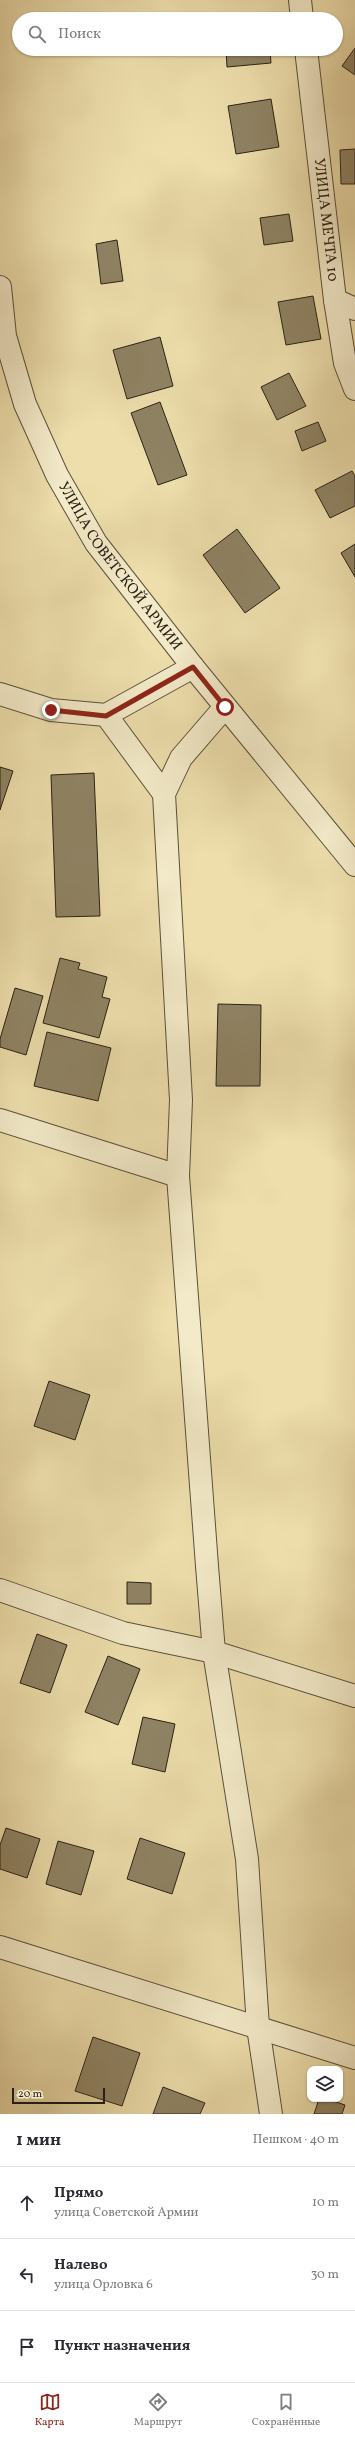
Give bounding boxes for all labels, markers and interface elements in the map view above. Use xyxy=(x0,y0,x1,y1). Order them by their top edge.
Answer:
search box xyxy=(12,12,343,56)
icon: search xyxy=(26,23,48,45)
text: Поиск xyxy=(58,24,101,45)
street label: УЛИЦА МЕЧТА 10 xyxy=(308,157,343,283)
street label: УЛИЦА СОВЕТСКОЙ АРМИИ xyxy=(53,478,187,655)
route start xyxy=(216,698,234,716)
route end xyxy=(42,701,60,719)
map controls xyxy=(307,2066,343,2102)
button: layers xyxy=(307,2066,343,2102)
scale bar xyxy=(12,2086,105,2105)
text: 20 m xyxy=(18,2087,42,2102)
text: 1 мин xyxy=(16,2129,61,2152)
text: Пешком · 40 m xyxy=(253,2131,339,2149)
text: Прямо xyxy=(54,2183,103,2204)
icon: ahead xyxy=(16,2192,38,2214)
text: 10 m xyxy=(312,2194,339,2212)
text: улица Советской Армии xyxy=(54,2204,199,2222)
text: Налево xyxy=(54,2255,108,2276)
icon: left xyxy=(16,2264,38,2286)
text: 30 m xyxy=(311,2266,339,2284)
text: улица Орловка 6 xyxy=(54,2276,153,2294)
icon: arrive xyxy=(16,2336,38,2358)
text: Пункт назначения xyxy=(54,2336,190,2357)
tab: Карта xyxy=(35,2391,65,2430)
tab: Маршрут xyxy=(134,2391,182,2430)
tab: Сохранённые xyxy=(252,2391,320,2430)

